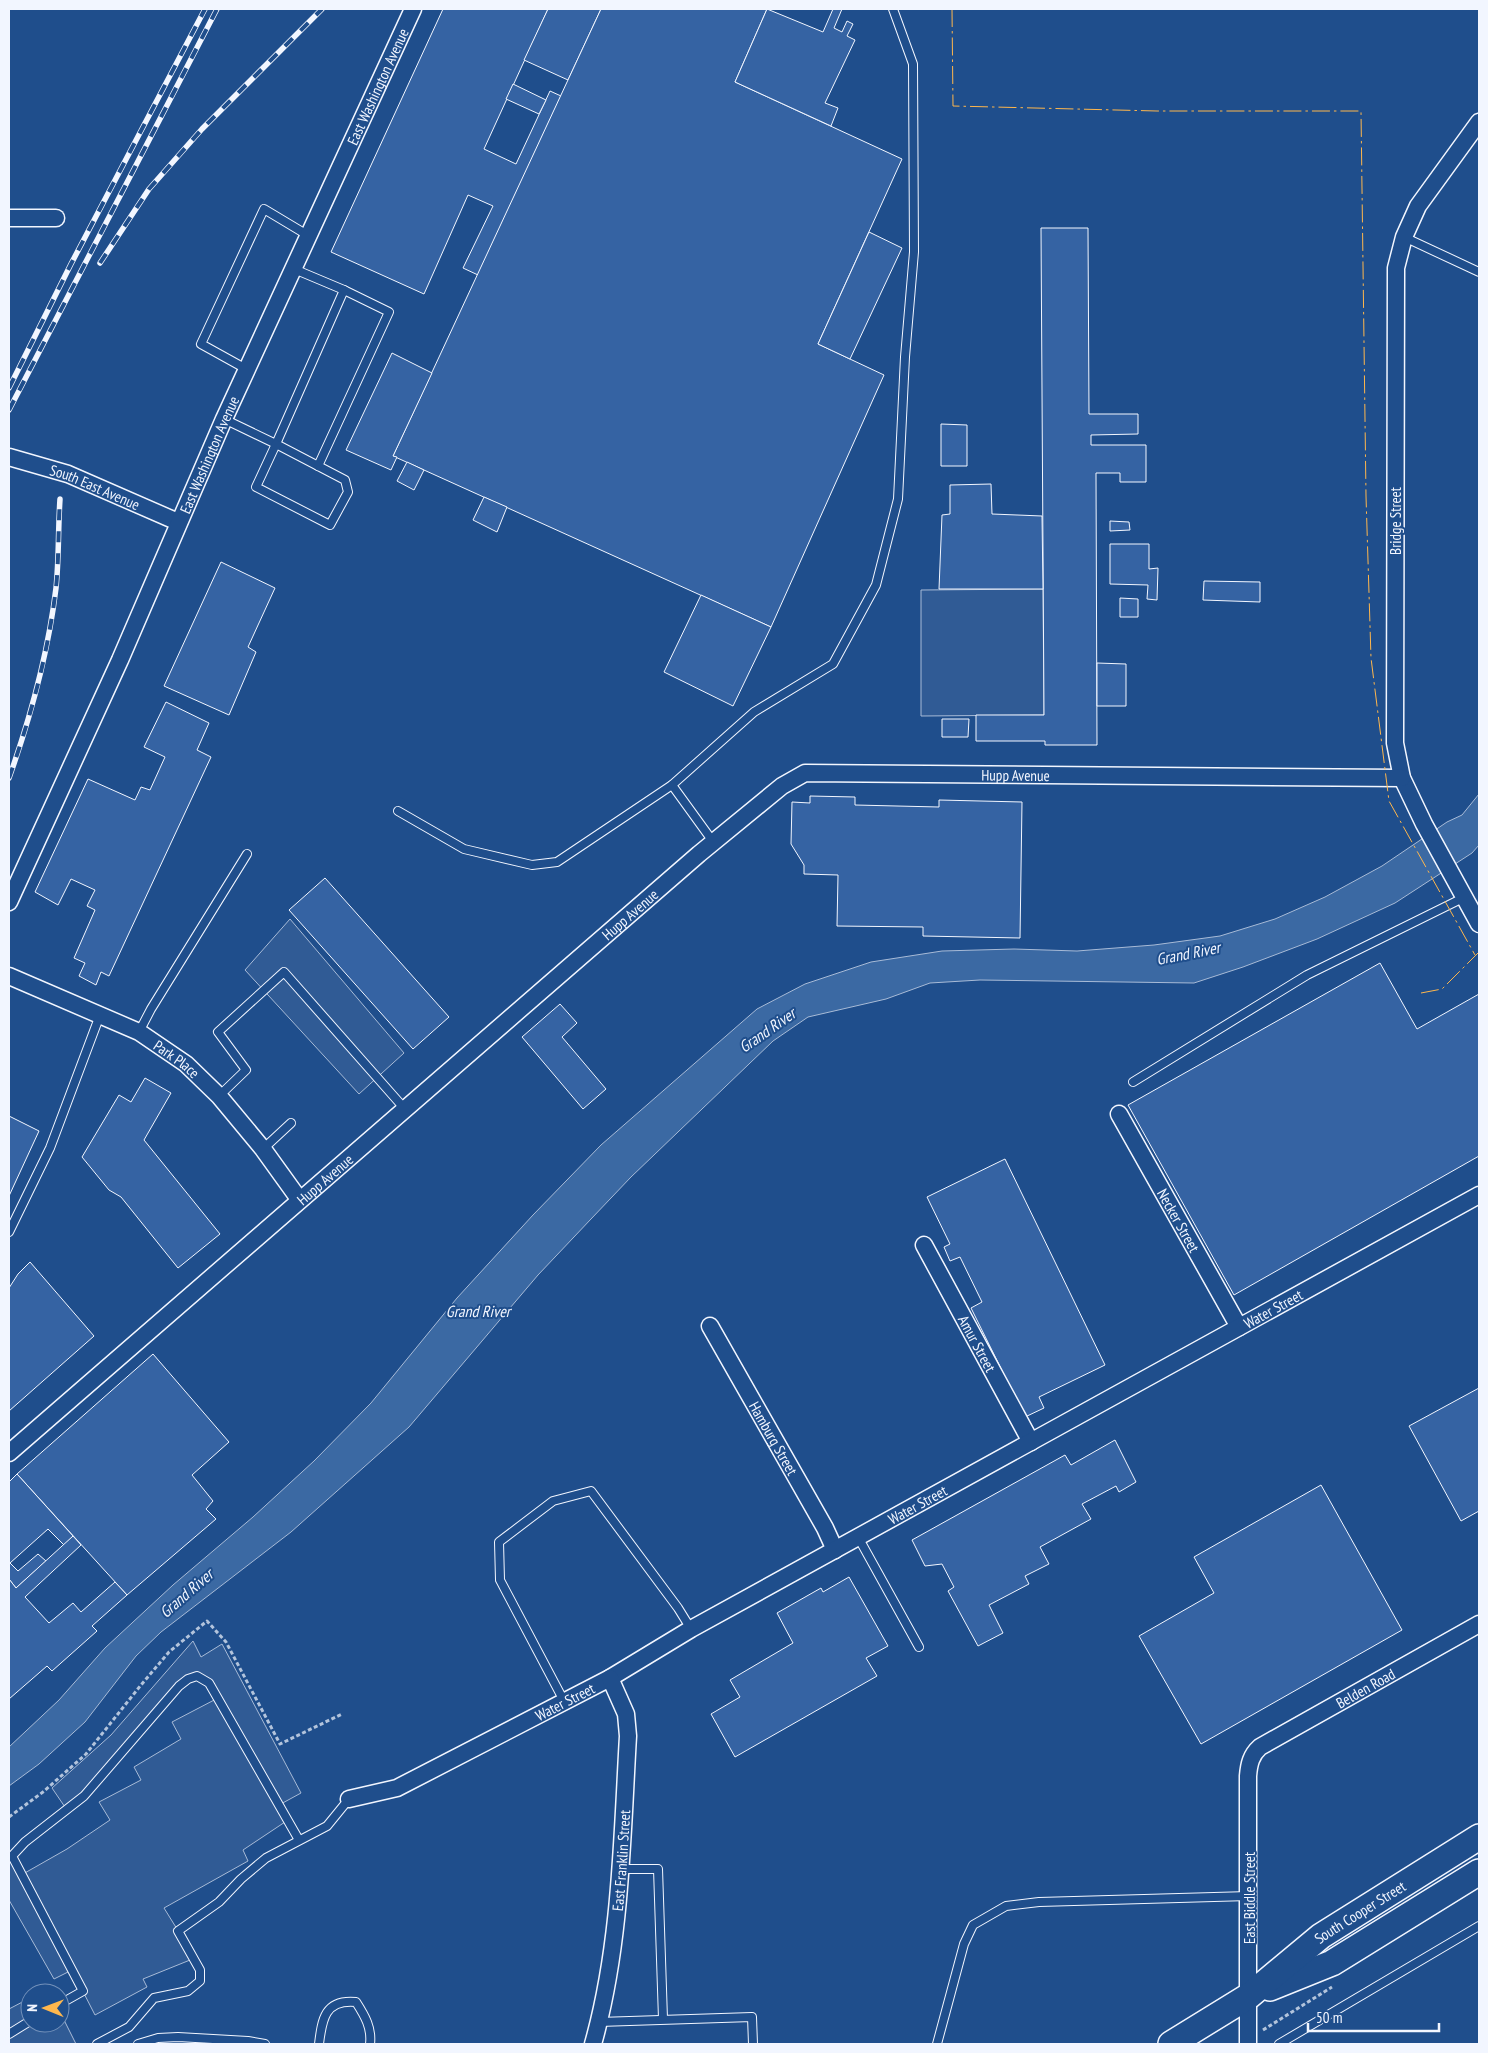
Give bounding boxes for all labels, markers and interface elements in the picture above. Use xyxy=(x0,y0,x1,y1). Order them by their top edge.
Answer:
street label: East Washington Avenue xyxy=(342,25,412,148)
street label: East Washington Avenue xyxy=(175,393,243,516)
street label: South East Avenue xyxy=(48,460,143,514)
street label: Bridge Street xyxy=(1386,487,1405,555)
street label: Hupp Avenue xyxy=(981,765,1050,785)
street label: Hupp Avenue xyxy=(598,885,662,944)
water label: Grand River xyxy=(1155,937,1224,969)
water label: Grand River xyxy=(735,1002,801,1057)
street label: Park Place xyxy=(150,1035,204,1082)
street label: Hupp Avenue xyxy=(293,1149,357,1209)
street label: Necker Street xyxy=(1153,1185,1204,1255)
street label: Water Street xyxy=(1240,1285,1306,1332)
water label: Grand River xyxy=(446,1301,513,1321)
street label: Amur Street xyxy=(954,1312,1001,1375)
street label: Hamburg Street xyxy=(745,1398,802,1478)
street label: Water Street xyxy=(885,1481,950,1528)
water label: Grand River xyxy=(155,1563,219,1622)
street label: Belden Road xyxy=(1332,1664,1398,1712)
street label: Water Street xyxy=(532,1678,598,1725)
street label: East Franklin Street xyxy=(607,1809,634,1912)
street label: East Biddle Street xyxy=(1240,1852,1259,1944)
street label: South Cooper Street xyxy=(1310,1876,1409,1947)
north arrow xyxy=(20,1983,70,2033)
scale bar xyxy=(1308,2000,1439,2032)
text: N xyxy=(23,2004,41,2012)
text: 50 m xyxy=(1316,2008,1342,2027)

